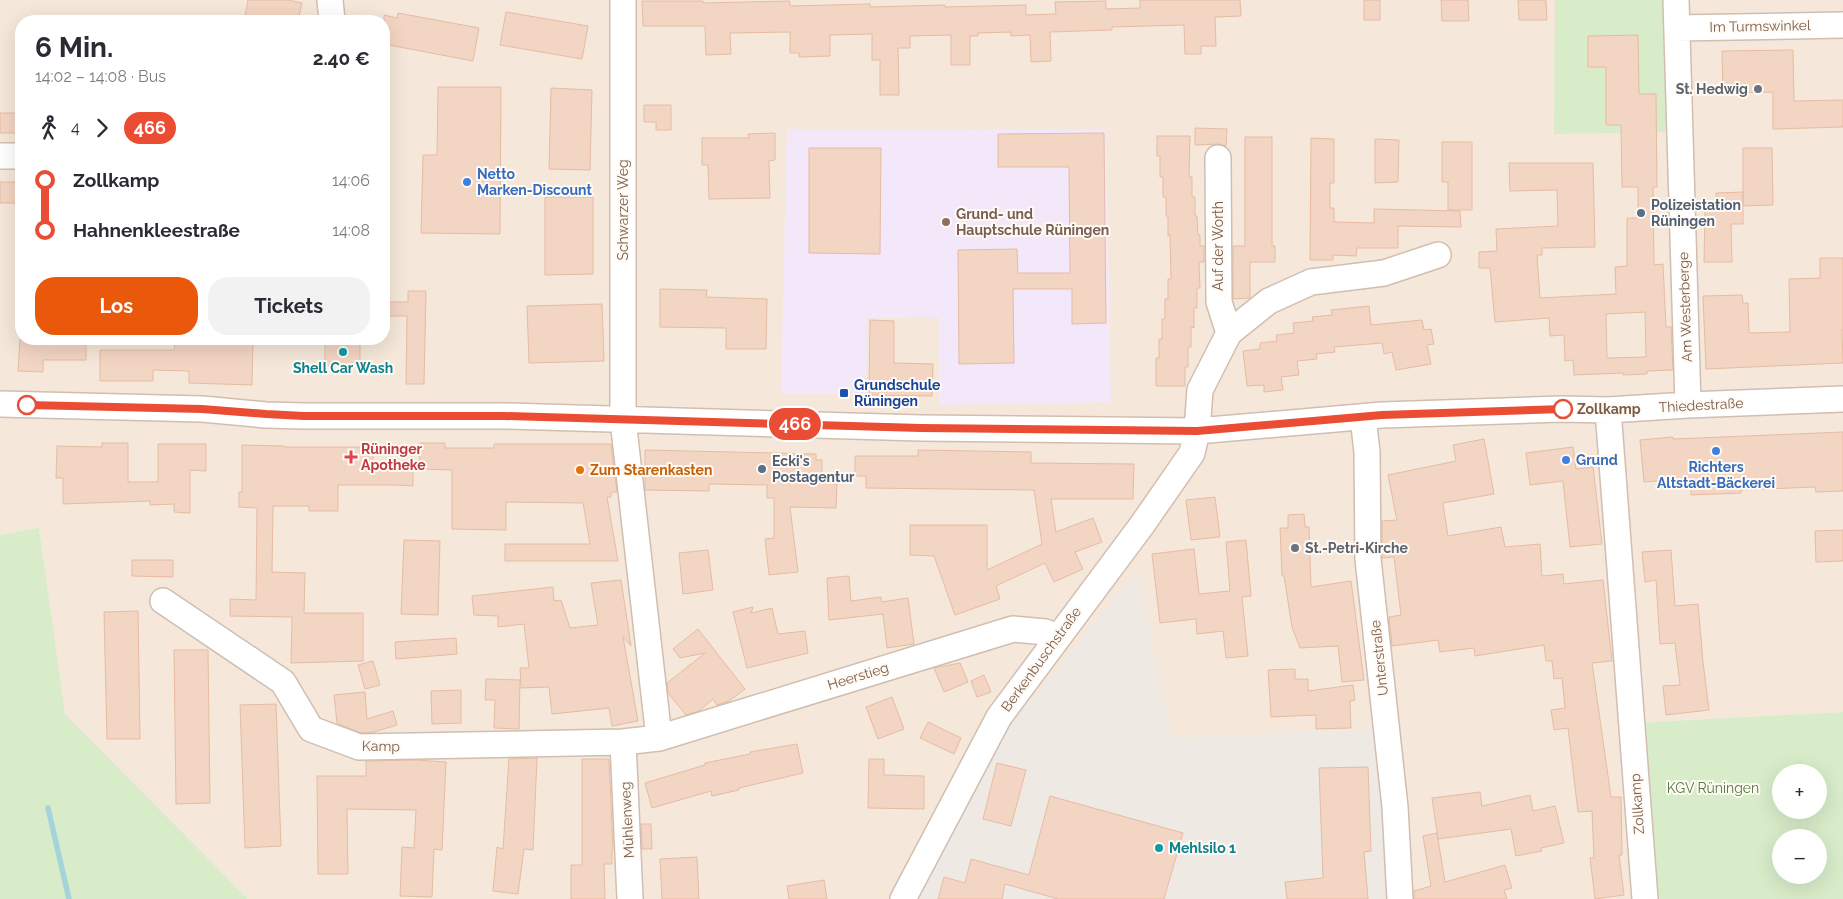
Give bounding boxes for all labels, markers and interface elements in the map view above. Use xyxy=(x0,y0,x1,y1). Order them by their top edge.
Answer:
street label: Im Turmswinkel xyxy=(1709,17,1811,35)
text: 6 Min. xyxy=(35,31,113,64)
text: 2.40 € xyxy=(313,47,370,69)
text: 14:02 – 14:08 · Bus xyxy=(35,67,166,86)
place label: St. Hedwig xyxy=(1676,81,1748,97)
marker: St. Hedwig xyxy=(1752,83,1764,95)
icon: walk xyxy=(35,114,63,142)
icon: forward xyxy=(88,114,116,142)
text: 466 xyxy=(134,117,166,138)
text: 4 xyxy=(71,118,80,137)
street label: Schwarzer Weg xyxy=(615,159,631,261)
place label: Netto Marken-Discount xyxy=(477,166,592,198)
text: Zollkamp xyxy=(73,169,159,191)
text: 14:06 xyxy=(332,171,370,190)
marker: Netto Marken-Discount xyxy=(461,176,473,188)
place label: Polizeistation Rüningen xyxy=(1651,197,1741,229)
street label: Auf der Worth xyxy=(1210,201,1226,291)
place label: Grund- und Hauptschule Rüningen xyxy=(956,206,1109,238)
marker: Polizeistation Rüningen xyxy=(1635,207,1647,219)
marker: Grund- und Hauptschule Rüningen xyxy=(940,216,952,228)
text: Hahnenkleestraße xyxy=(73,219,240,241)
text: 14:08 xyxy=(332,221,370,240)
street label: Am Westerberge xyxy=(1675,252,1695,362)
button: Los xyxy=(35,277,198,335)
button: Tickets xyxy=(208,277,370,335)
marker: Shell Car Wash xyxy=(337,346,349,358)
place label: Shell Car Wash xyxy=(293,360,393,376)
place label: Grundschule Rüningen xyxy=(854,377,941,409)
marker: Grundschule Rüningen xyxy=(838,387,850,399)
unlabelled marker xyxy=(17,395,37,415)
street label: Thiedestraße xyxy=(1658,395,1744,415)
marker: Zollkamp xyxy=(1553,399,1573,419)
place label: Zollkamp xyxy=(1577,401,1641,417)
line badge: 466 xyxy=(766,408,824,440)
text: 466 xyxy=(779,413,811,434)
place label: Rüninger Apotheke xyxy=(361,441,426,473)
marker: Richters Altstadt-Bäckerei xyxy=(1710,445,1722,457)
marker: Rüninger Apotheke xyxy=(345,451,357,463)
place label: Grund xyxy=(1576,452,1618,468)
place label: Ecki's Postagentur xyxy=(772,453,855,485)
marker: Grund xyxy=(1560,454,1572,466)
place label: Richters Altstadt-Bäckerei xyxy=(1657,459,1775,491)
place label: Zum Starenkasten xyxy=(590,462,712,478)
marker: Ecki's Postagentur xyxy=(756,463,768,475)
marker: Zum Starenkasten xyxy=(574,464,586,476)
place label: St.-Petri-Kirche xyxy=(1305,540,1408,556)
marker: St.-Petri-Kirche xyxy=(1289,542,1301,554)
street label: Berkenbuschstraße xyxy=(998,604,1084,714)
street label: Unterstraße xyxy=(1367,619,1391,697)
street label: Heerstieg xyxy=(826,659,890,693)
street label: Kamp xyxy=(362,738,401,754)
map controls xyxy=(1772,764,1827,884)
button: + xyxy=(1772,764,1827,819)
street label: Zollkamp xyxy=(1627,773,1647,835)
park label: KGV Rüningen xyxy=(1667,780,1759,796)
street label: Mühlenweg xyxy=(617,781,637,859)
button: − xyxy=(1772,829,1827,884)
place label: Mehlsilo 1 xyxy=(1169,840,1236,856)
marker: Mehlsilo 1 xyxy=(1153,842,1165,854)

